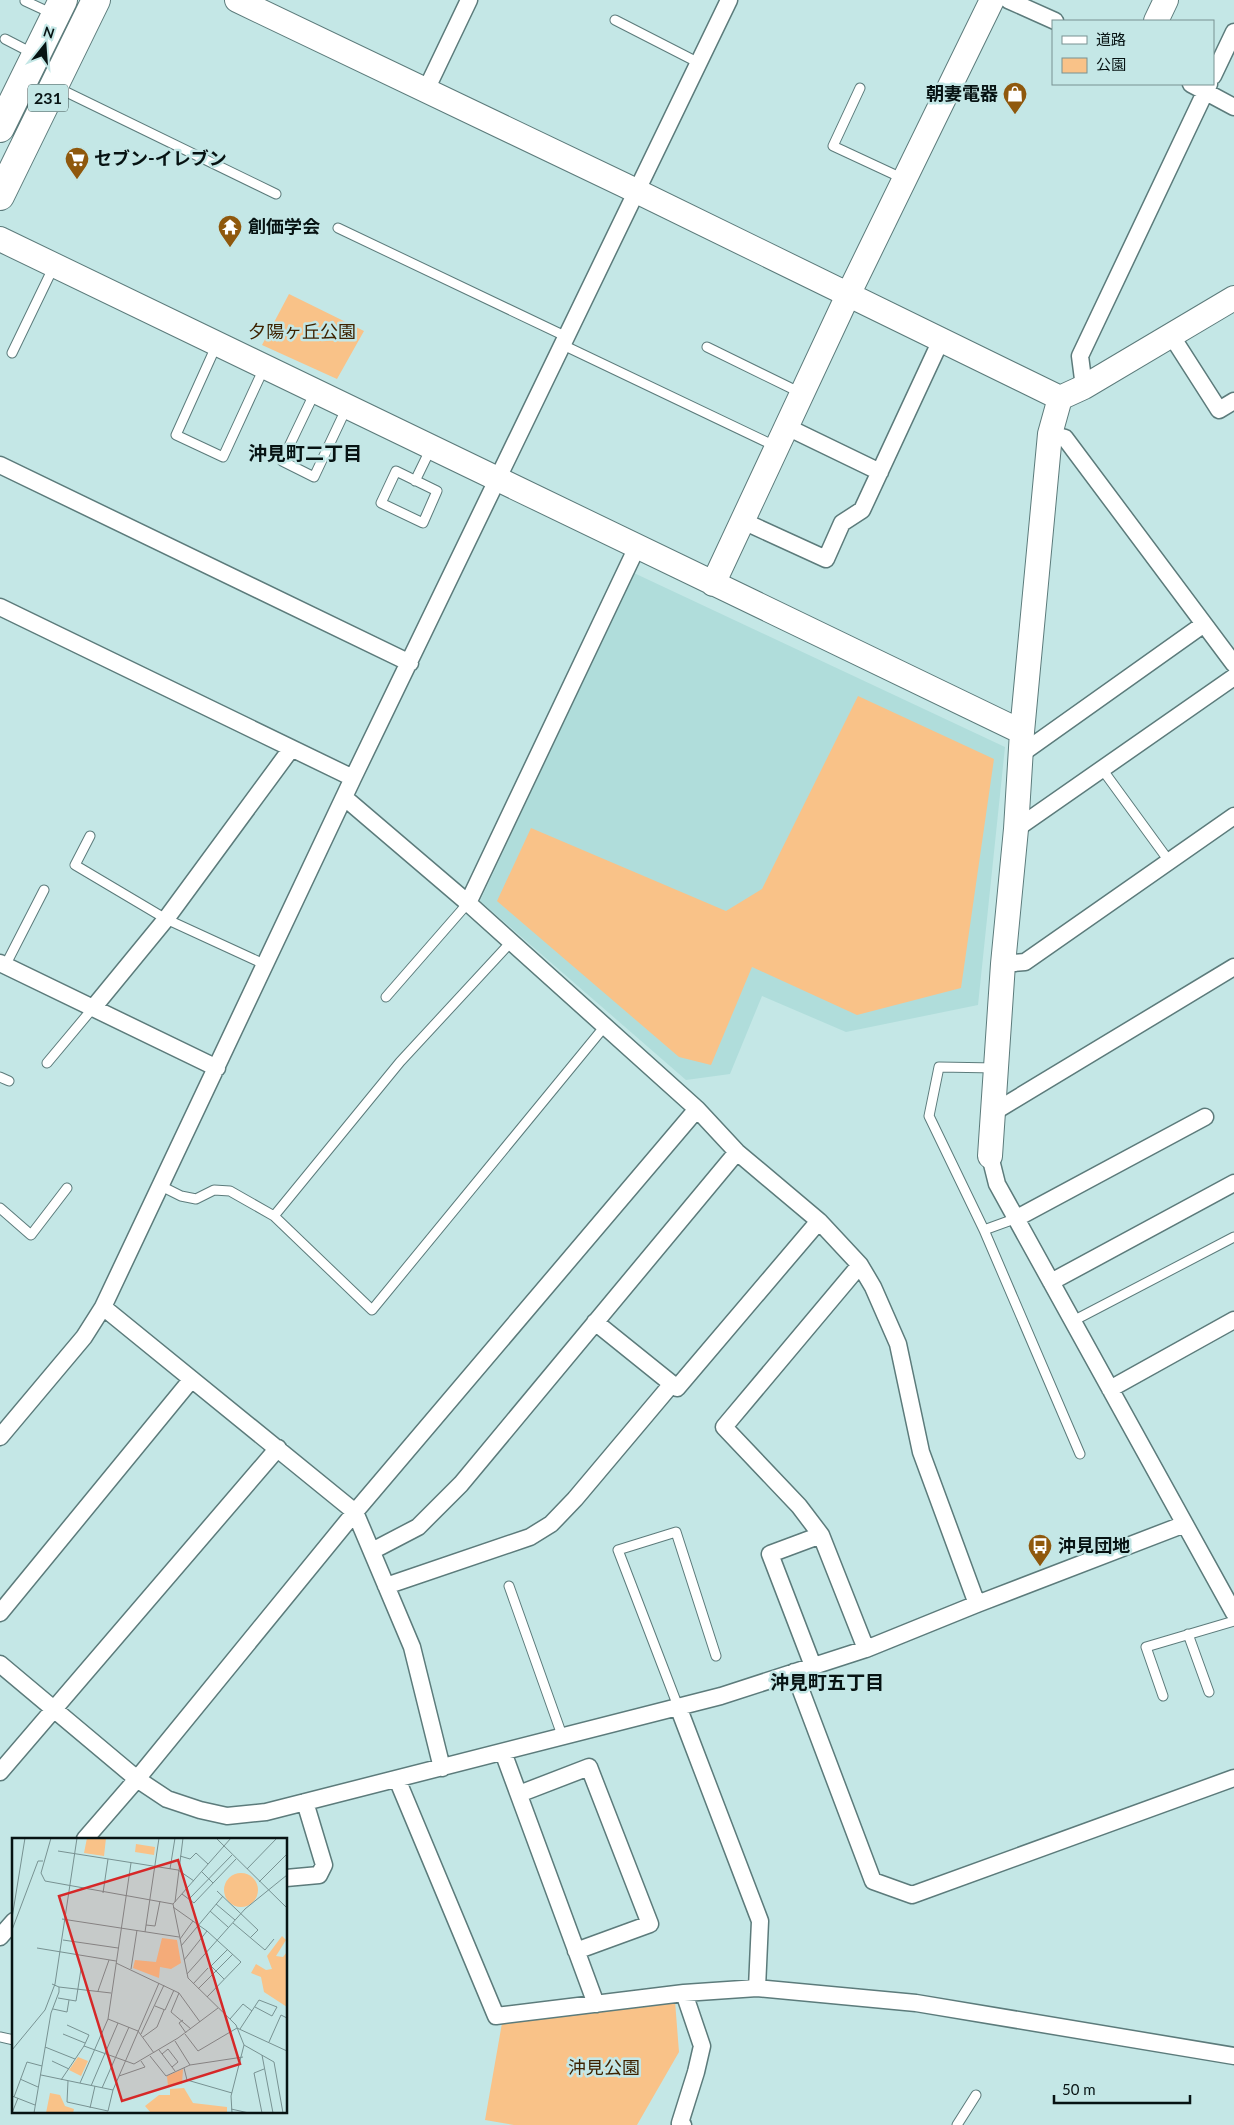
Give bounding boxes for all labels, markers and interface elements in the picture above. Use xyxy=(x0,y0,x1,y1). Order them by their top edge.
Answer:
north arrow xyxy=(20,20,70,70)
legend xyxy=(1052,20,1214,85)
text: N xyxy=(41,22,57,42)
text: 道路 xyxy=(1096,30,1126,48)
text: 公園 xyxy=(1096,55,1126,73)
shop icon: 朝妻電器 xyxy=(1002,81,1028,115)
place label: 朝妻電器 xyxy=(926,82,998,104)
road number: 231 xyxy=(28,85,68,112)
supermarket icon: セブン-イレブン xyxy=(64,146,90,180)
place label: セブン-イレブン xyxy=(94,147,227,169)
temple icon: 創価学会 xyxy=(217,214,243,248)
place label: 創価学会 xyxy=(248,215,320,237)
park label: 夕陽ヶ丘公園 xyxy=(248,320,356,342)
district label: 沖見町二丁目 xyxy=(248,441,362,464)
bus stop icon: 沖見団地 xyxy=(1027,1533,1053,1567)
place label: 沖見団地 xyxy=(1058,1534,1130,1556)
district label: 沖見町五丁目 xyxy=(770,1670,884,1693)
inset map xyxy=(12,1838,288,2112)
park label: 沖見公園 xyxy=(568,2056,640,2078)
scale bar xyxy=(1054,2072,1190,2104)
text: 50 m xyxy=(1062,2080,1096,2098)

